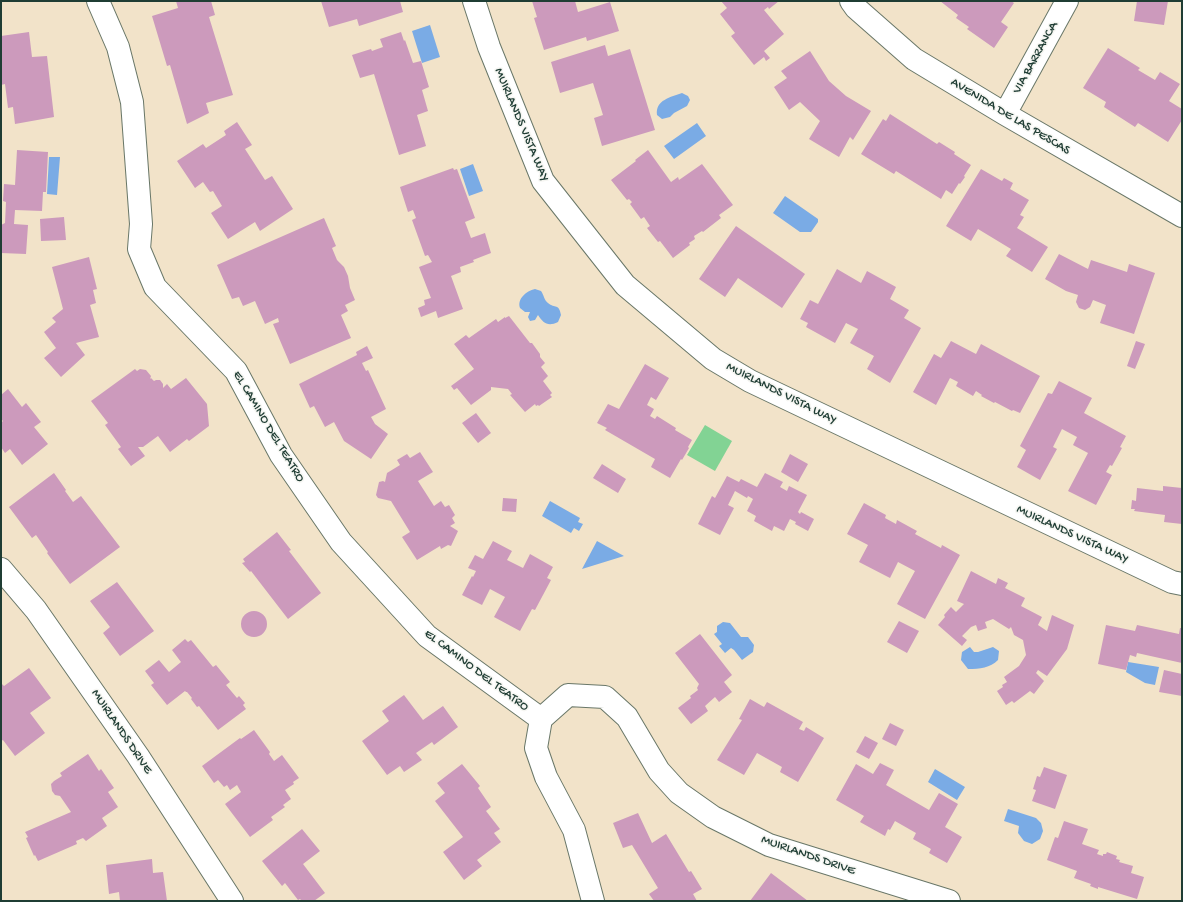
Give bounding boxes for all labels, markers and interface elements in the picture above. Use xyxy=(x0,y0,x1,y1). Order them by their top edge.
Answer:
street label: VIA BARRANCA xyxy=(1010,19,1062,97)
street label: MUIRLANDS VISTA WAY xyxy=(490,66,552,184)
street label: AVENIDA DE LAS PESCAS xyxy=(947,75,1073,159)
street label: MUIRLANDS VISTA WAY xyxy=(723,359,839,429)
street label: EL CAMINO DEL TEATRO xyxy=(229,369,307,485)
street label: MUIRLANDS VISTA WAY xyxy=(1013,502,1131,568)
street label: EL CAMINO DEL TEATRO xyxy=(421,627,531,715)
street label: MUIRLANDS DRIVE xyxy=(87,687,155,777)
street label: MUIRLANDS DRIVE xyxy=(759,833,857,879)

